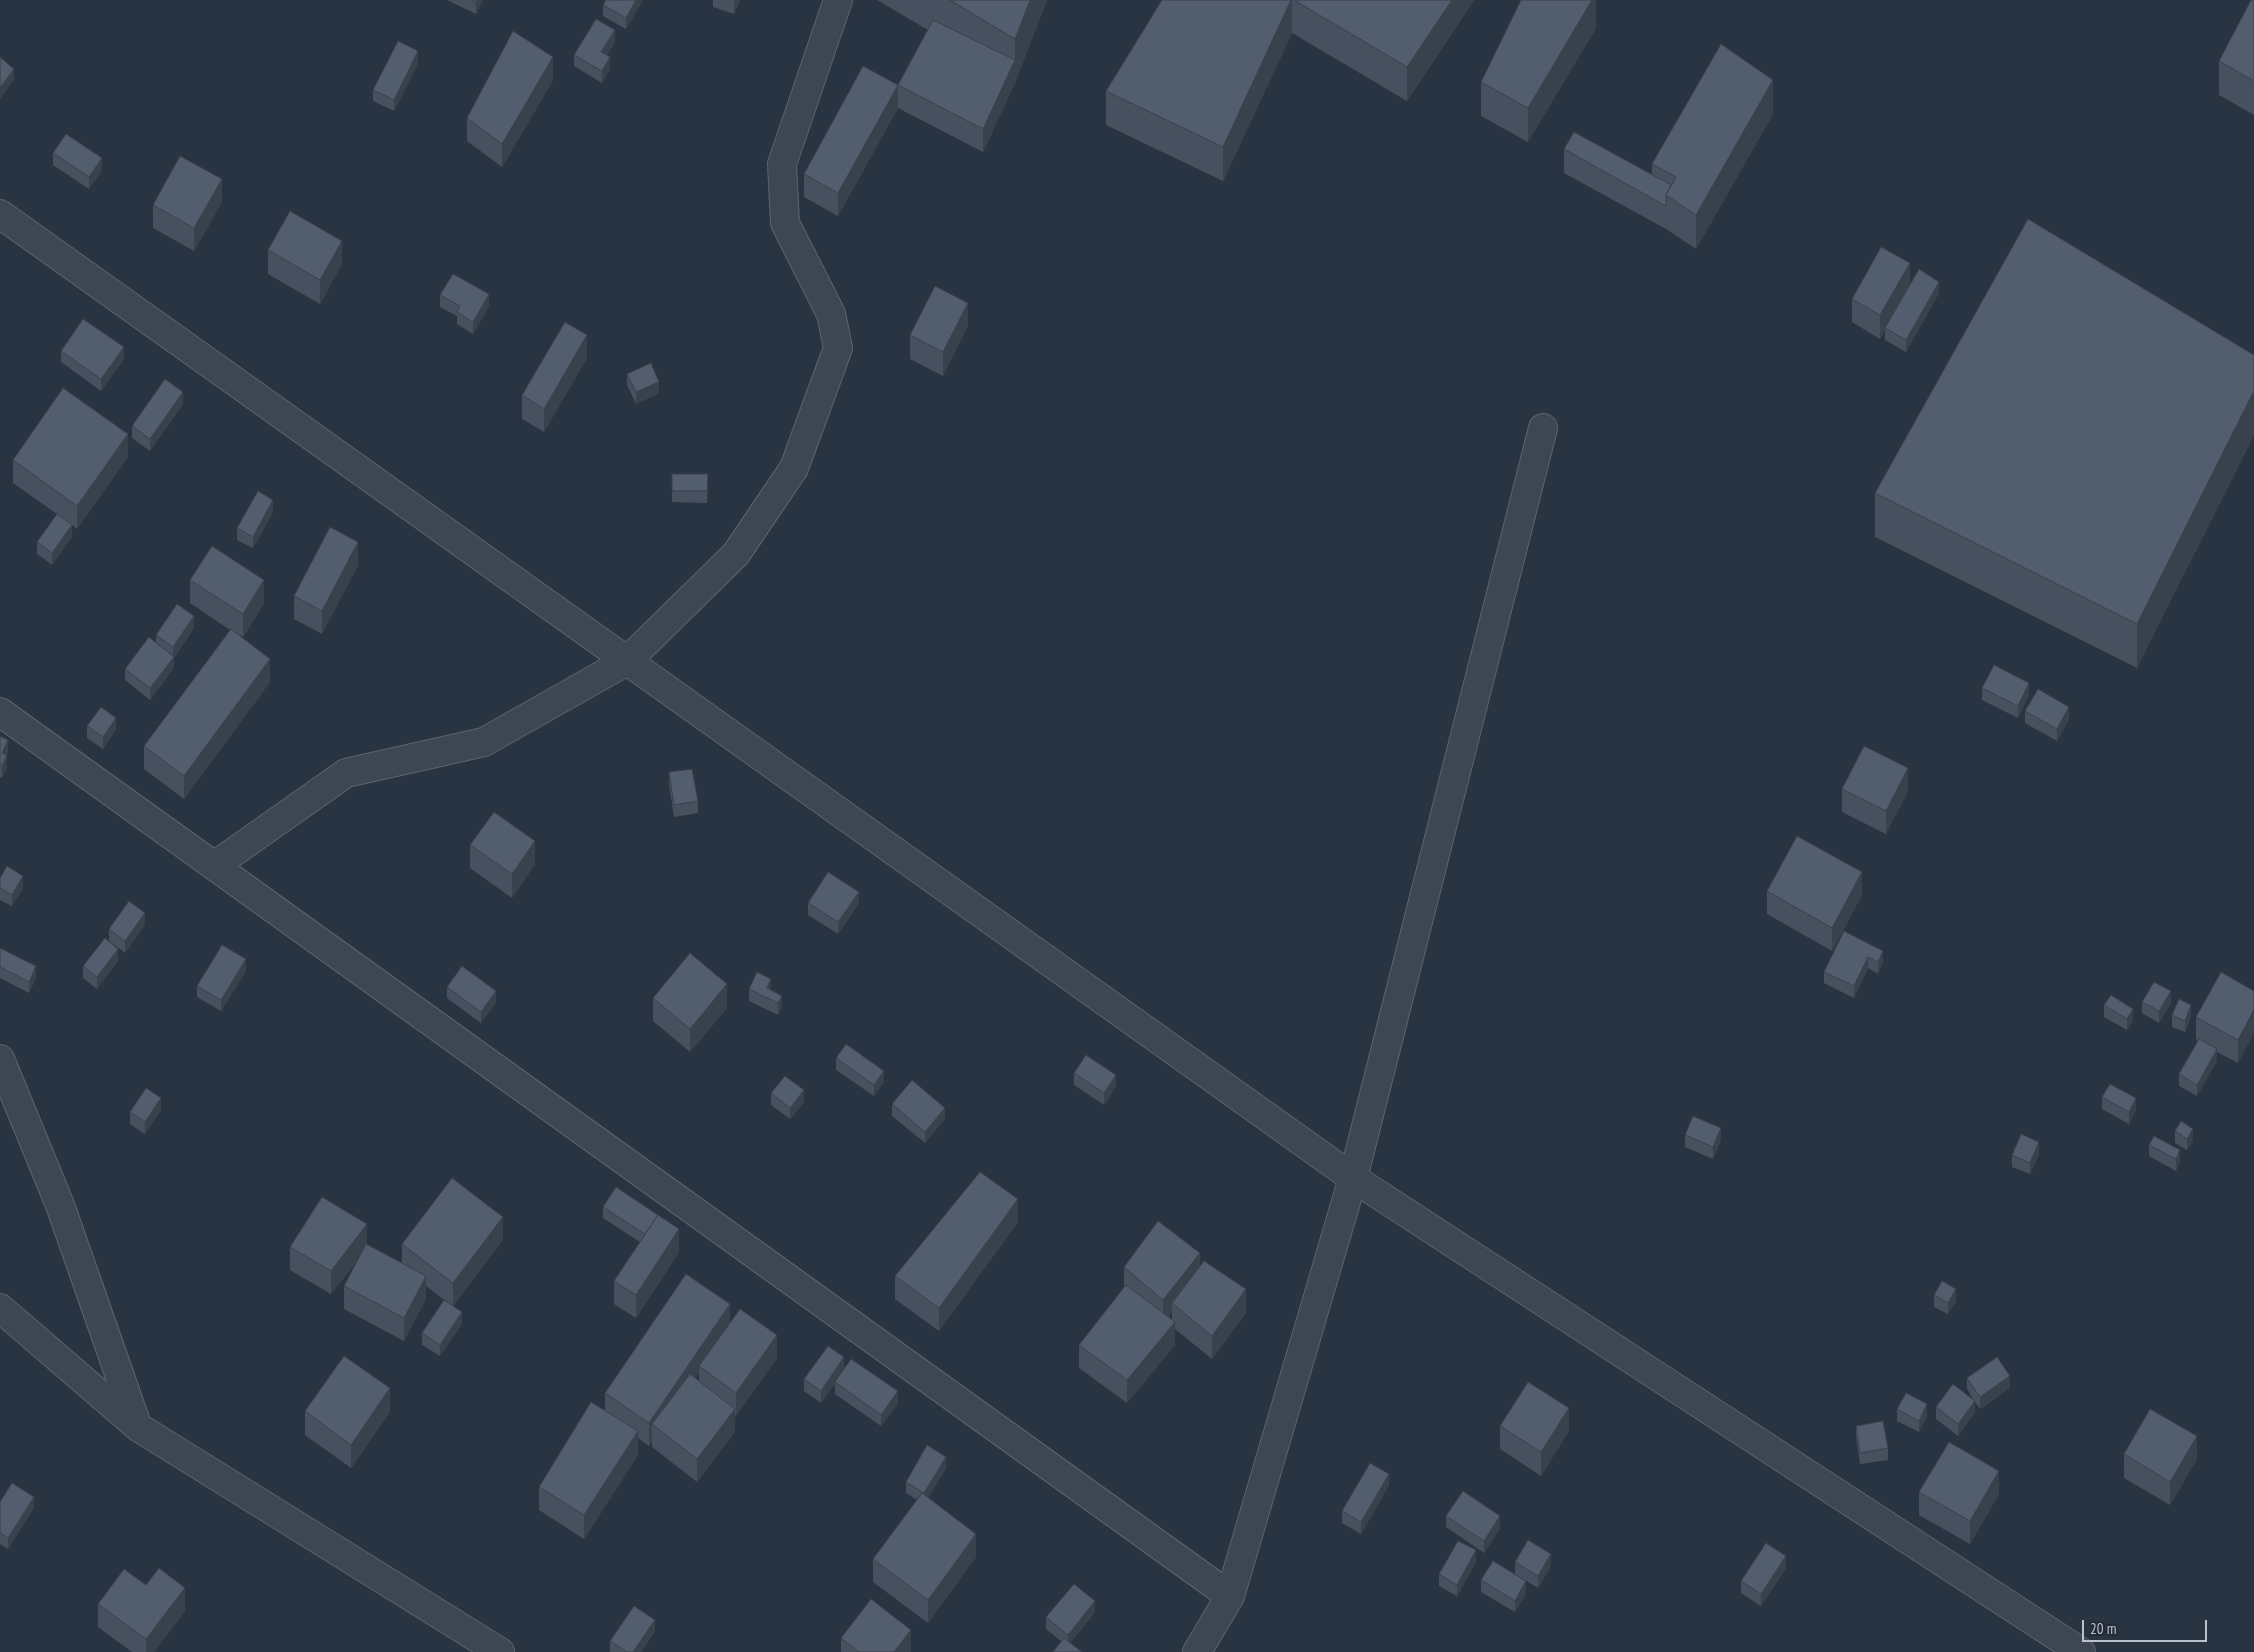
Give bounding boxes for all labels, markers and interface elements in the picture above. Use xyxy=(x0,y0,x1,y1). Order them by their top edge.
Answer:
scale bar xyxy=(2084,1610,2209,1642)
text: 20 m xyxy=(2090,1619,2116,1638)

